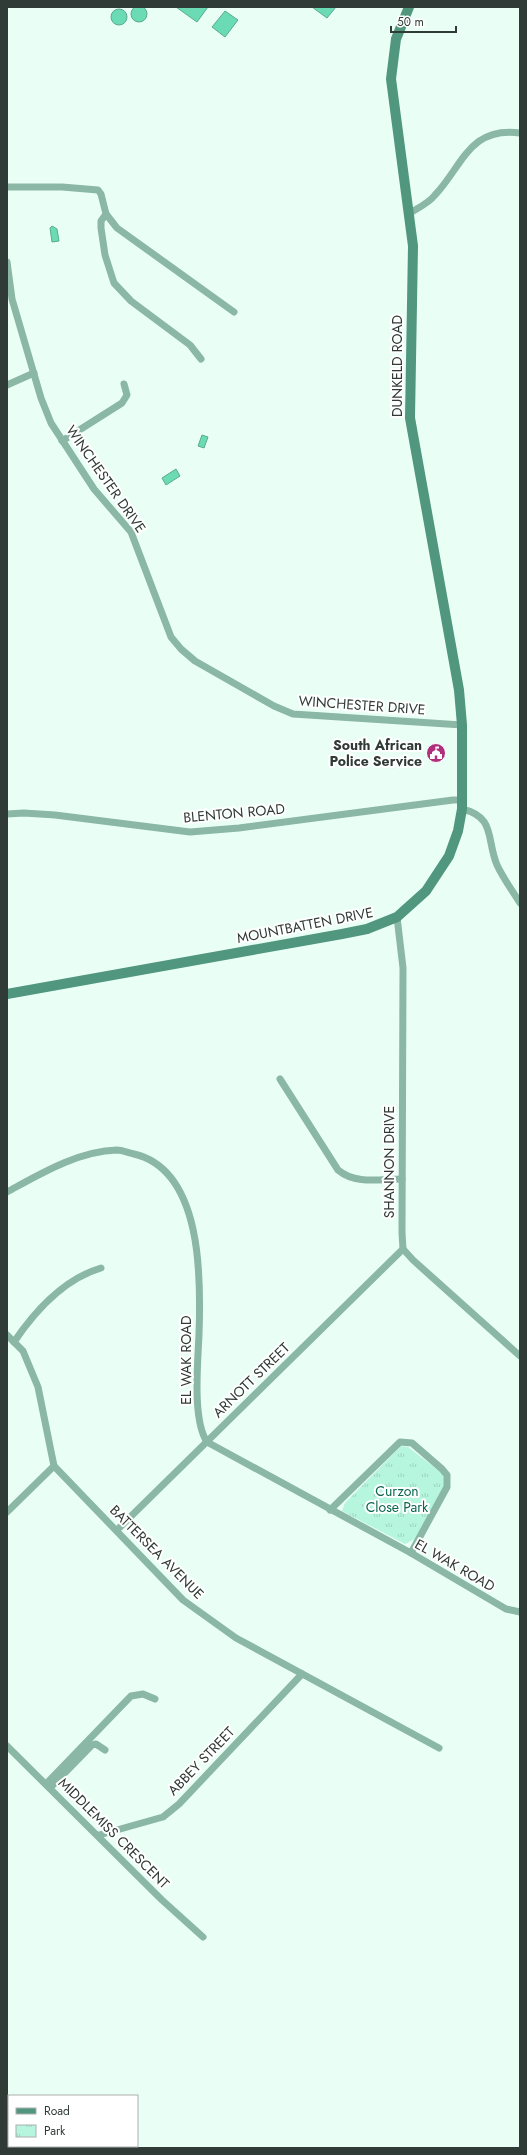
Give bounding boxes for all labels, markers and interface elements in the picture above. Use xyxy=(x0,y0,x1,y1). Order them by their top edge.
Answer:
scale bar xyxy=(391,8,456,34)
text: 50 m xyxy=(397,13,424,31)
street label: DUNKELD ROAD xyxy=(387,315,407,417)
street label: WINCHESTER DRIVE xyxy=(61,421,151,537)
street label: WINCHESTER DRIVE xyxy=(298,691,426,719)
place label: South African Police Service xyxy=(330,735,422,771)
public building icon: South African Police Service xyxy=(425,742,447,764)
street label: BLENTON ROAD xyxy=(182,799,286,827)
street label: MOUNTBATTEN DRIVE xyxy=(235,902,375,948)
street label: SHANNON DRIVE xyxy=(379,1106,399,1218)
street label: EL WAK ROAD xyxy=(176,1315,196,1405)
street label: ARNOTT STREET xyxy=(208,1338,294,1422)
park label: Curzon Close Park xyxy=(366,1481,429,1517)
street label: BATTERSEA AVENUE xyxy=(105,1500,209,1604)
street label: EL WAK ROAD xyxy=(411,1534,499,1596)
street label: ABBEY STREET xyxy=(163,1722,239,1800)
street label: MIDDLEMISS CRESCENT xyxy=(54,1773,174,1893)
legend xyxy=(8,2095,138,2147)
text: Road xyxy=(44,2102,70,2120)
text: Park xyxy=(44,2122,66,2140)

